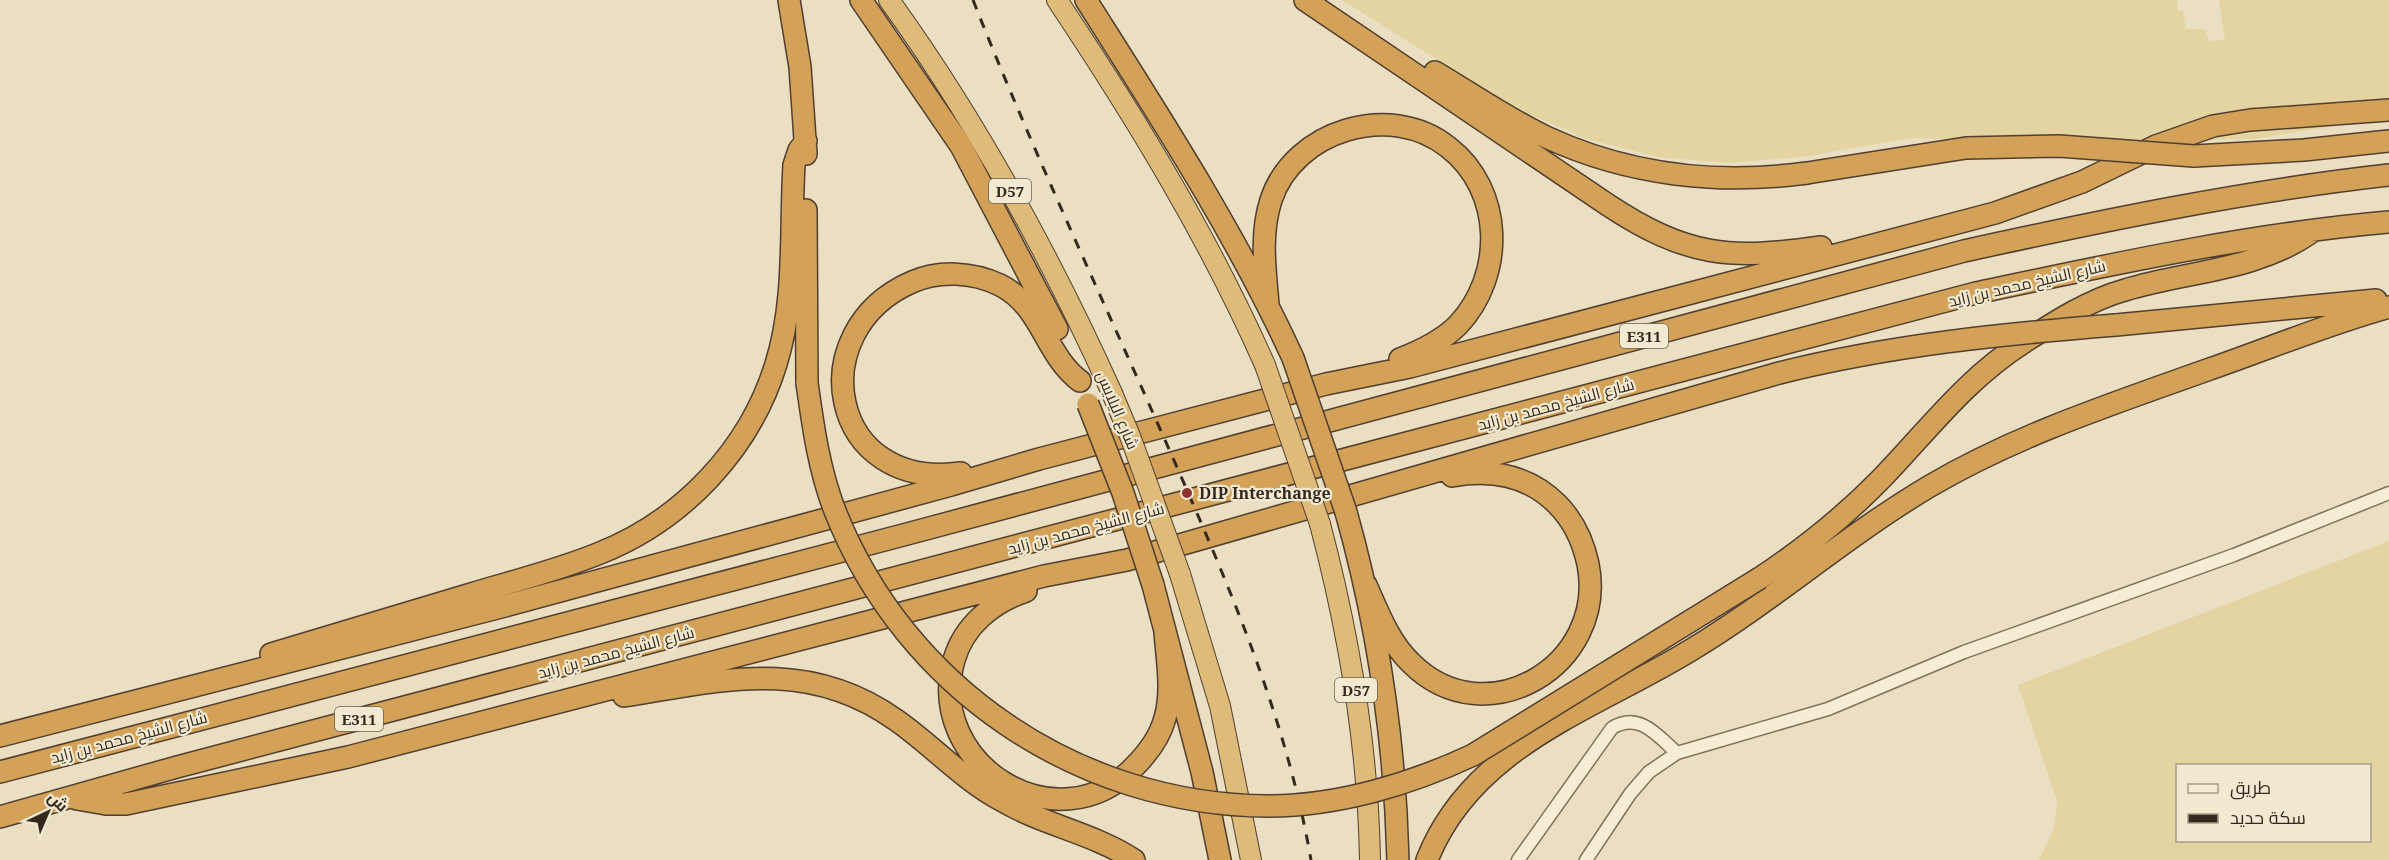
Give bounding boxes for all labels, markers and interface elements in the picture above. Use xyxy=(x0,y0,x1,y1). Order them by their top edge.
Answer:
road number: D57 xyxy=(989,179,1031,203)
street label: شارع الشيخ محمد بن زايد xyxy=(1946,254,2108,313)
road number: E311 xyxy=(1620,324,1668,348)
street label: شارع اليلايس xyxy=(1091,367,1144,453)
street label: شارع الشيخ محمد بن زايد xyxy=(1475,373,1637,436)
place label: DIP Interchange xyxy=(1199,482,1331,504)
marker: DIP Interchange xyxy=(1180,486,1194,500)
street label: شارع الشيخ محمد بن زايد xyxy=(1005,497,1167,560)
street label: شارع الشيخ محمد بن زايد xyxy=(535,621,697,684)
road number: D57 xyxy=(1335,678,1377,702)
street label: شارع الشيخ محمد بن زايد xyxy=(48,706,210,769)
road number: E311 xyxy=(335,707,383,731)
legend xyxy=(2176,764,2371,842)
text: طريق xyxy=(2230,775,2271,800)
north arrow xyxy=(18,782,78,842)
text: ش xyxy=(43,786,73,816)
text: سكة حديد xyxy=(2230,805,2306,829)

